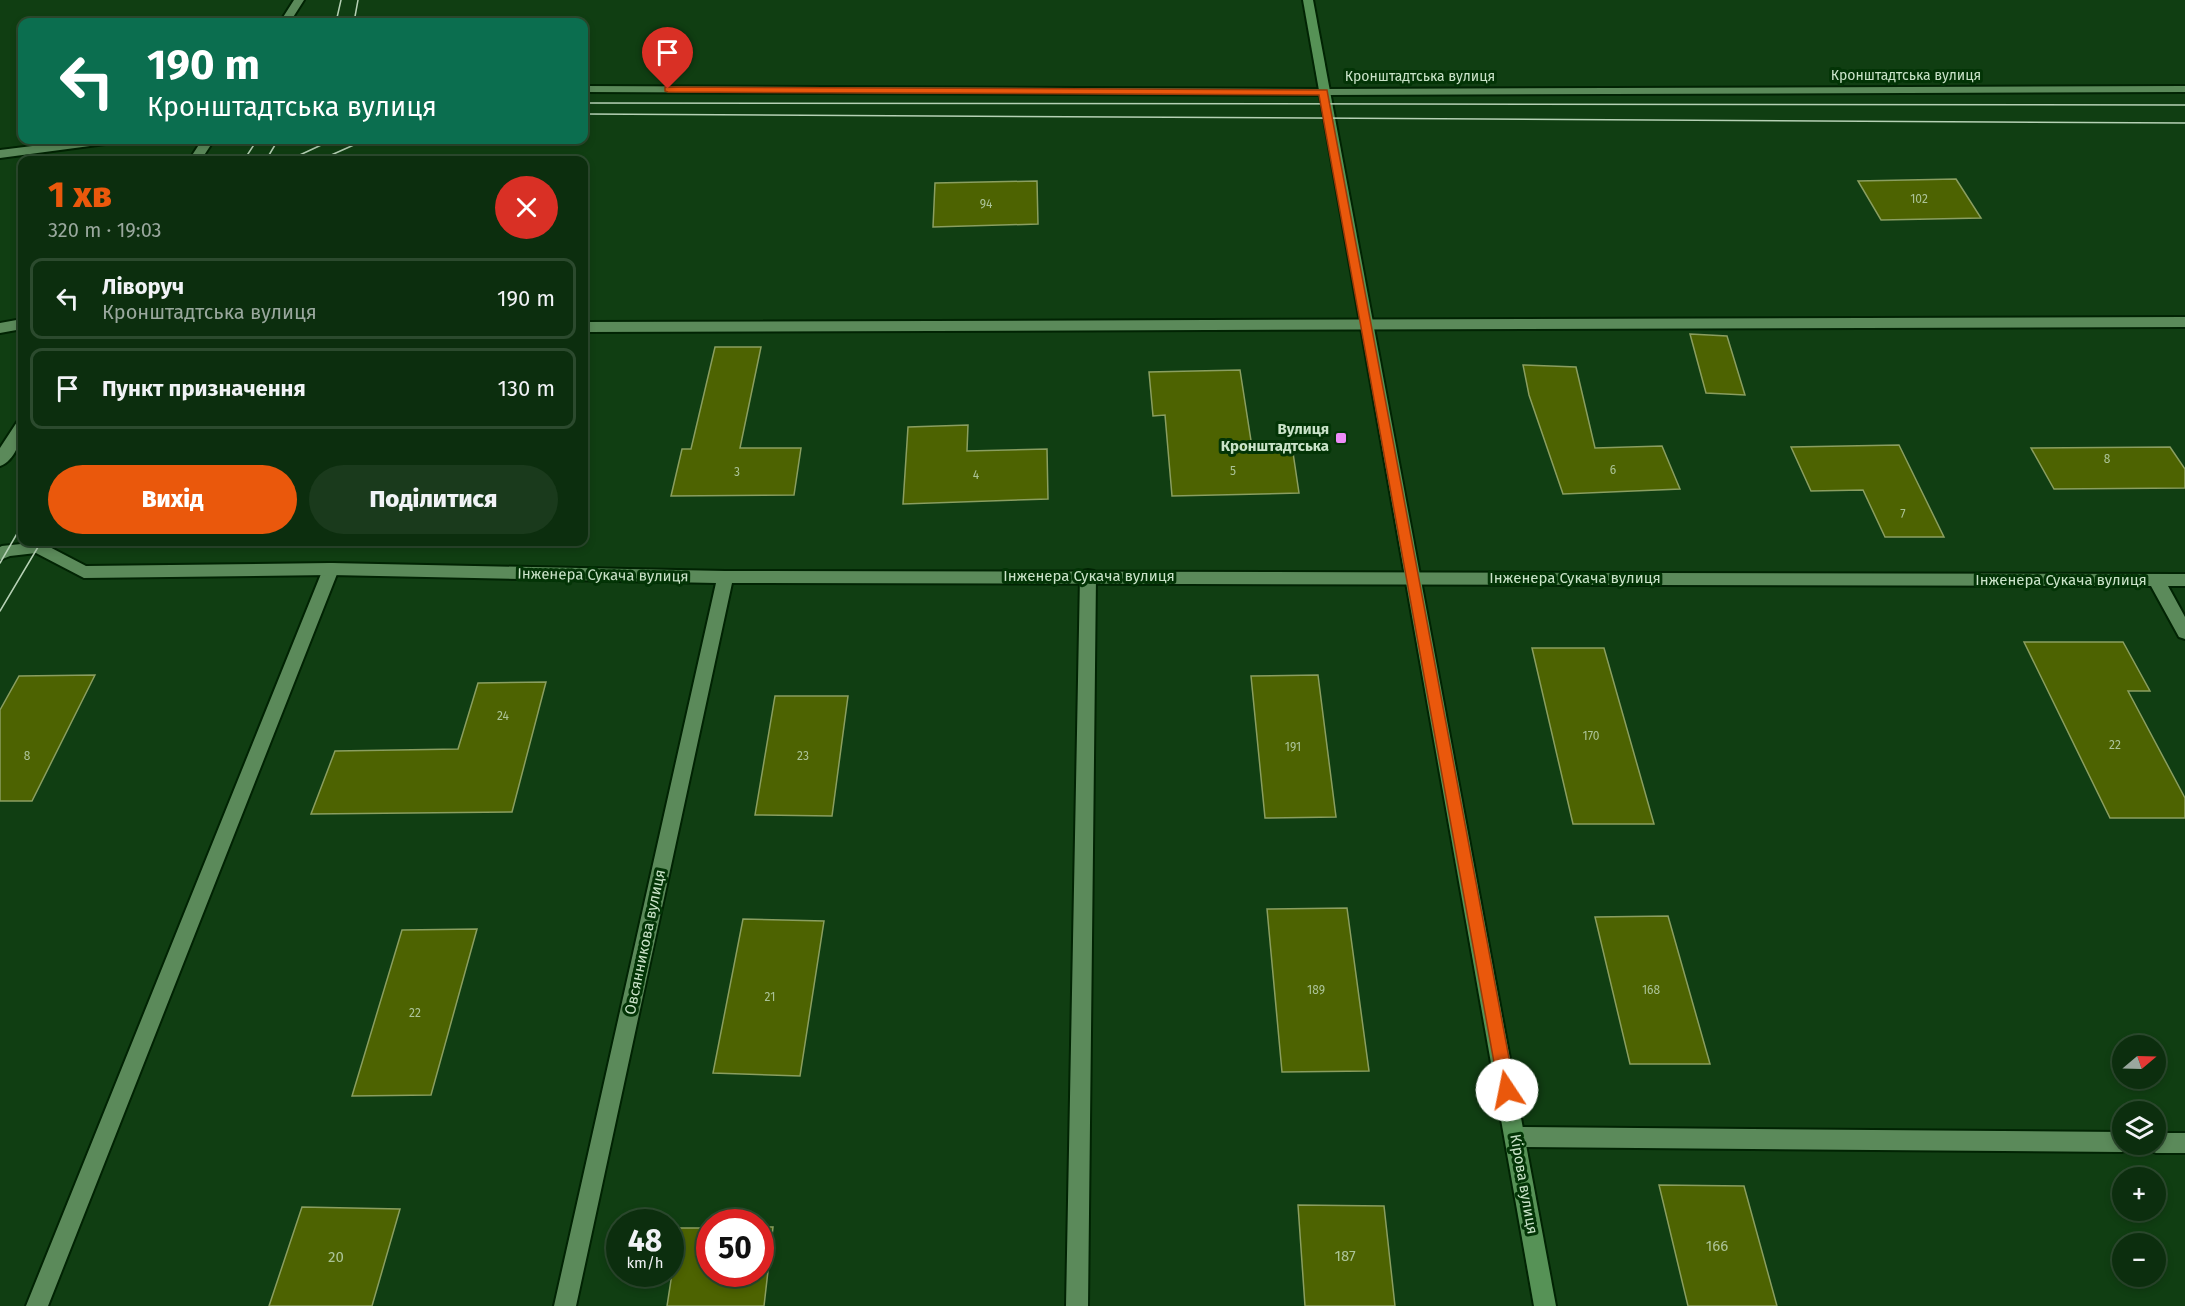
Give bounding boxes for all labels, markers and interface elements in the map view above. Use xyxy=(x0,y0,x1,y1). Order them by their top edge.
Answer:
pin xyxy=(642,27,693,89)
icon: arrive xyxy=(651,36,684,69)
text: 190 m xyxy=(147,40,260,90)
icon: left xyxy=(48,42,126,120)
street label: Кронштадтська вулиця xyxy=(1831,67,1981,84)
street label: Кронштадтська вулиця xyxy=(1345,68,1495,85)
text: Кронштадтська вулиця xyxy=(147,91,437,123)
text: 1 хв xyxy=(48,173,112,217)
button: close xyxy=(495,176,558,239)
house number: 102 xyxy=(1910,192,1928,206)
house number: 94 xyxy=(980,197,993,211)
text: 320 m · 19:03 xyxy=(48,218,162,242)
text: Ліворуч xyxy=(102,273,184,300)
icon: left xyxy=(51,282,84,315)
text: 190 m xyxy=(497,285,555,312)
text: Кронштадтська вулиця xyxy=(102,300,317,324)
icon: arrive xyxy=(51,372,84,405)
text: Пункт призначення xyxy=(102,375,306,402)
text: 130 m xyxy=(498,375,555,402)
place label: Вулиця Кронштадтська xyxy=(1221,420,1329,455)
marker: Вулиця Кронштадтська xyxy=(1334,431,1348,445)
house number: 8 xyxy=(2104,452,2111,466)
house number: 6 xyxy=(1610,463,1616,477)
house number: 5 xyxy=(1230,464,1236,478)
button: Вихід xyxy=(48,465,297,534)
button: Поділитися xyxy=(309,465,558,534)
house number: 3 xyxy=(734,465,740,479)
house number: 4 xyxy=(973,468,980,482)
house number: 7 xyxy=(1900,507,1906,521)
street label: Інженера Сукача вулиця xyxy=(517,565,689,585)
street label: Інженера Сукача вулиця xyxy=(1003,567,1175,585)
street label: Інженера Сукача вулиця xyxy=(1489,569,1661,587)
street label: Інженера Сукача вулиця xyxy=(1975,571,2147,589)
house number: 24 xyxy=(497,709,510,723)
house number: 170 xyxy=(1582,729,1600,743)
house number: 22 xyxy=(2109,738,2121,752)
house number: 191 xyxy=(1285,740,1301,754)
house number: 8 xyxy=(24,749,31,763)
house number: 23 xyxy=(797,749,809,763)
street label: Овсянникова вулиця xyxy=(621,868,669,1016)
house number: 189 xyxy=(1307,983,1325,997)
house number: 168 xyxy=(1642,983,1660,997)
house number: 21 xyxy=(765,990,775,1004)
house number: 22 xyxy=(409,1006,421,1020)
north arrow xyxy=(2112,1035,2166,1089)
map controls xyxy=(2112,1035,2166,1287)
position arrow xyxy=(1475,1058,1539,1122)
button: layers xyxy=(2112,1101,2166,1155)
street label: Кірова вулиця xyxy=(1506,1133,1542,1235)
button: + xyxy=(2112,1167,2166,1221)
speed limit sign: 50 xyxy=(696,1209,774,1287)
text: 48 xyxy=(628,1223,662,1259)
button: − xyxy=(2112,1233,2166,1287)
house number: 166 xyxy=(1706,1237,1728,1255)
house number: 187 xyxy=(1334,1247,1356,1265)
house number: 20 xyxy=(328,1248,344,1266)
text: km/h xyxy=(626,1254,664,1272)

